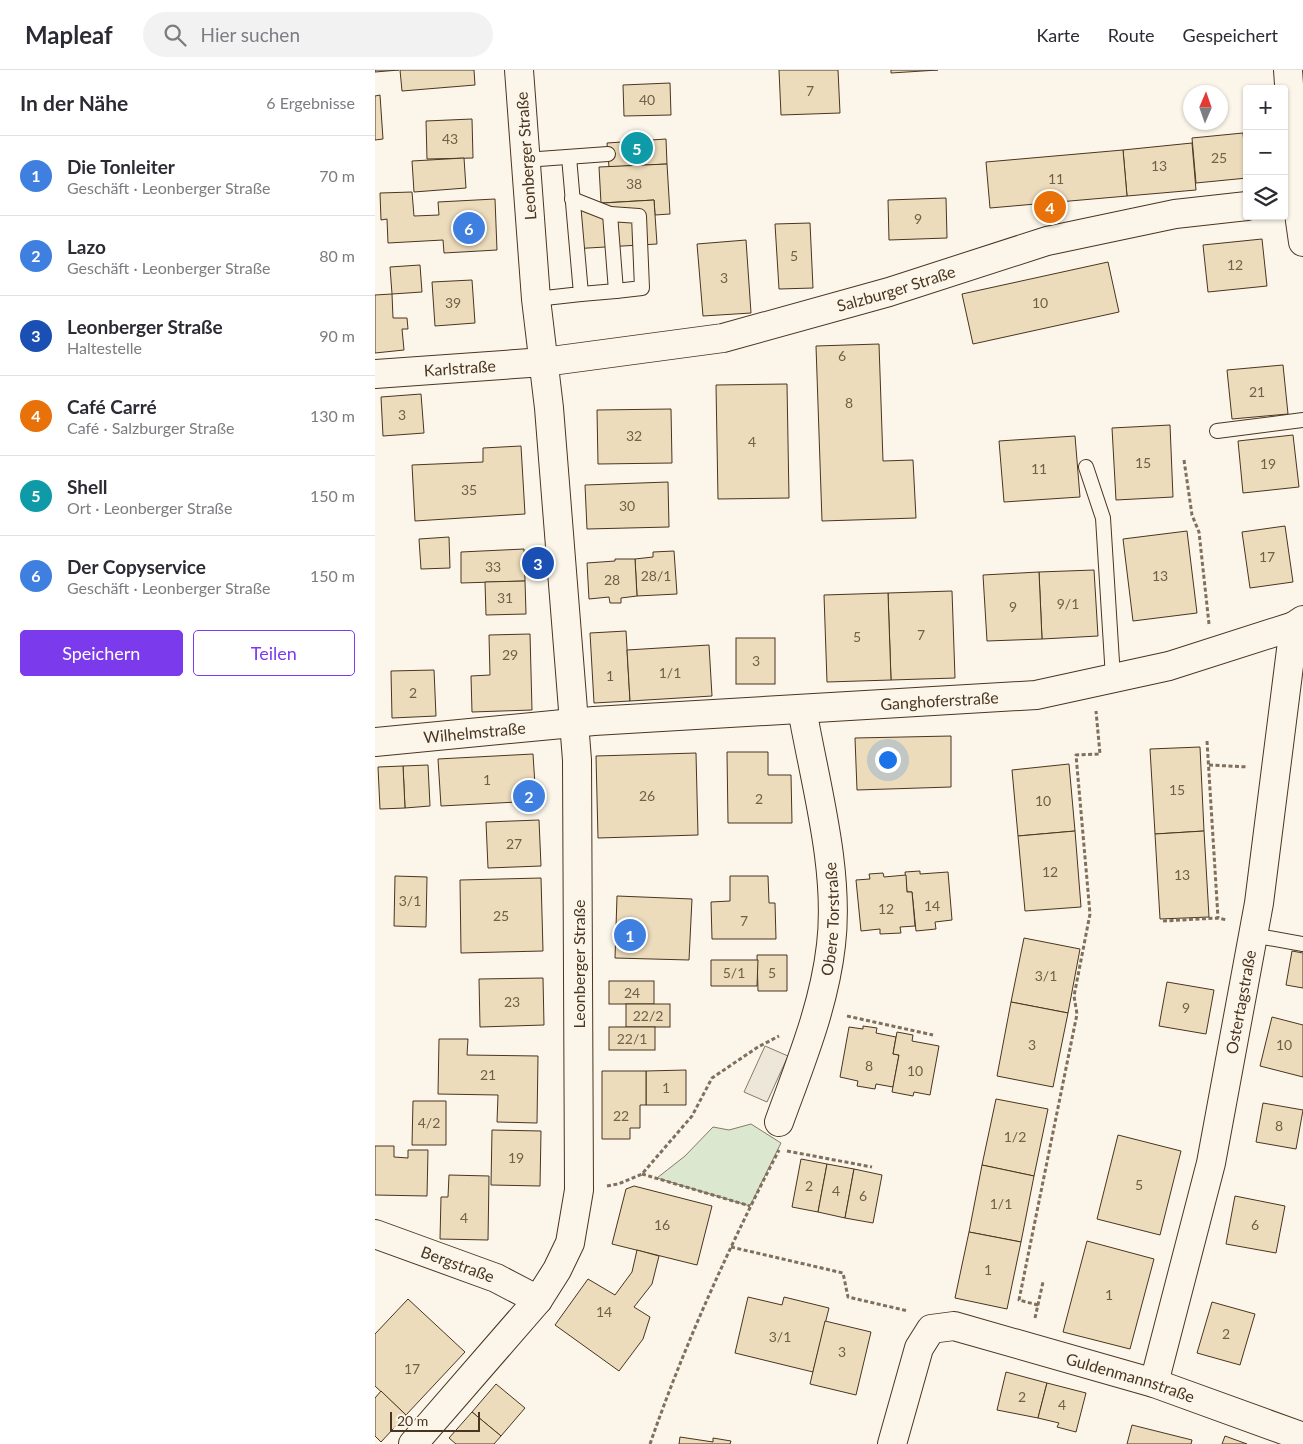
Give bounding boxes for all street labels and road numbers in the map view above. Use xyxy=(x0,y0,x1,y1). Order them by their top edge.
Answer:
street label: Leonberger Straße xyxy=(512,91,539,221)
street label: Salzburger Straße xyxy=(835,261,958,315)
street label: Karlstraße xyxy=(423,355,496,380)
street label: Ganghoferstraße xyxy=(880,687,999,713)
street label: Wilhelmstraße xyxy=(423,718,526,746)
street label: Obere Torstraße xyxy=(816,861,842,977)
street label: Leonberger Straße xyxy=(569,900,588,1028)
street label: Ostertagstraße xyxy=(1221,948,1259,1056)
street label: Bergstraße xyxy=(419,1242,497,1286)
street label: Guldenmannstraße xyxy=(1064,1348,1197,1406)

